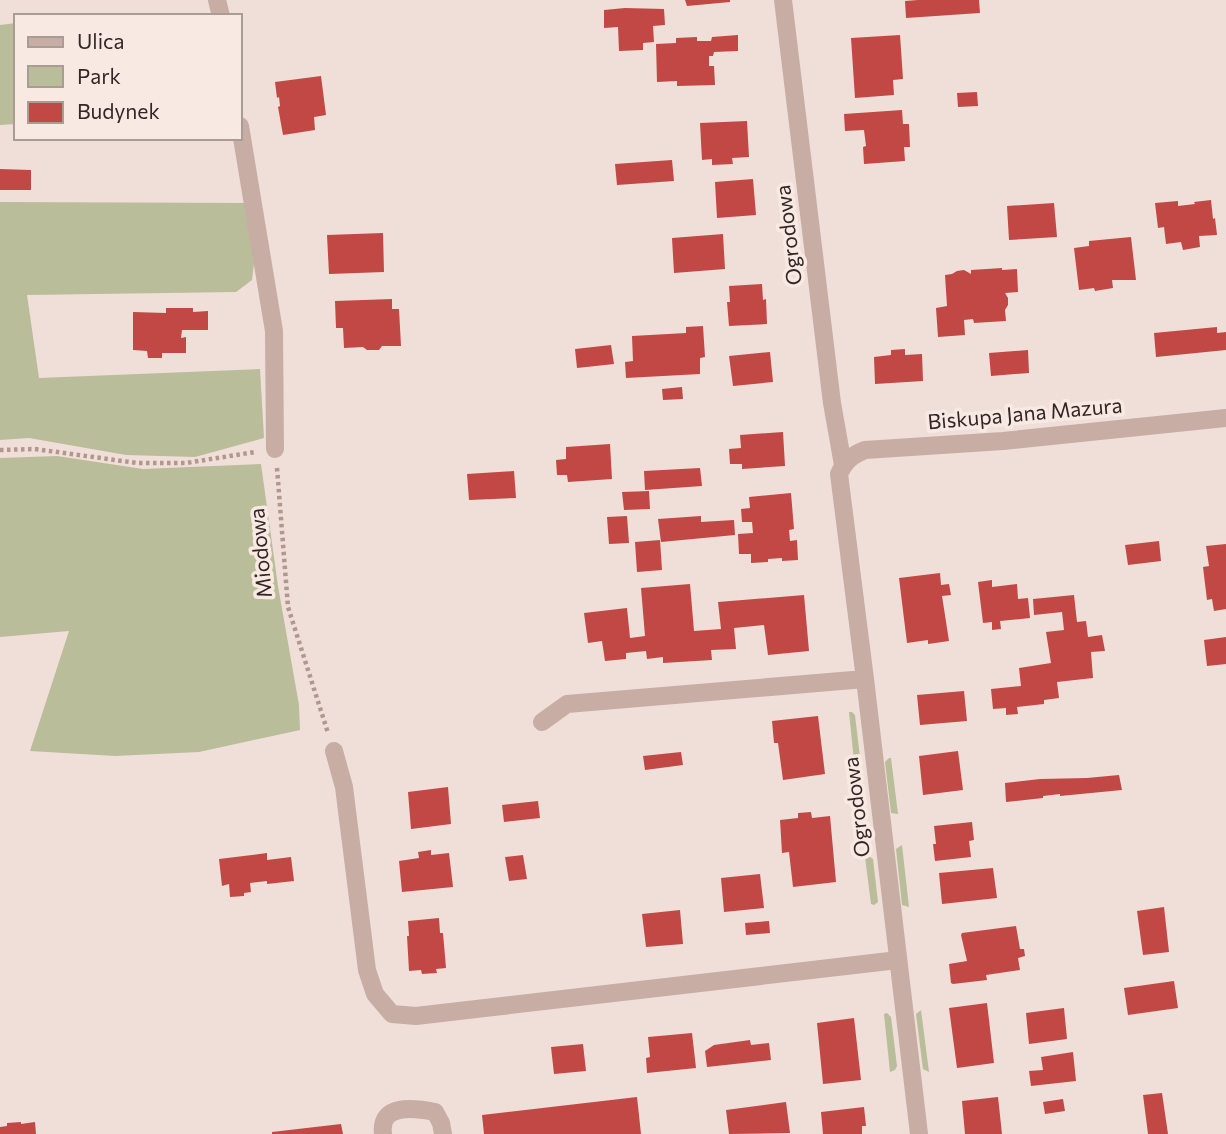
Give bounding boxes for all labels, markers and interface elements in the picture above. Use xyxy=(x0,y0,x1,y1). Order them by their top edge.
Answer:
legend xyxy=(14,14,242,140)
text: Ulica xyxy=(77,28,124,53)
text: Park xyxy=(77,63,121,88)
text: Budynek xyxy=(77,98,160,123)
street label: Ogrodowa xyxy=(769,184,806,287)
street label: Biskupa Jana Mazura xyxy=(926,392,1123,433)
street label: Miodowa xyxy=(243,507,276,599)
street label: Ogrodowa xyxy=(837,756,874,859)

